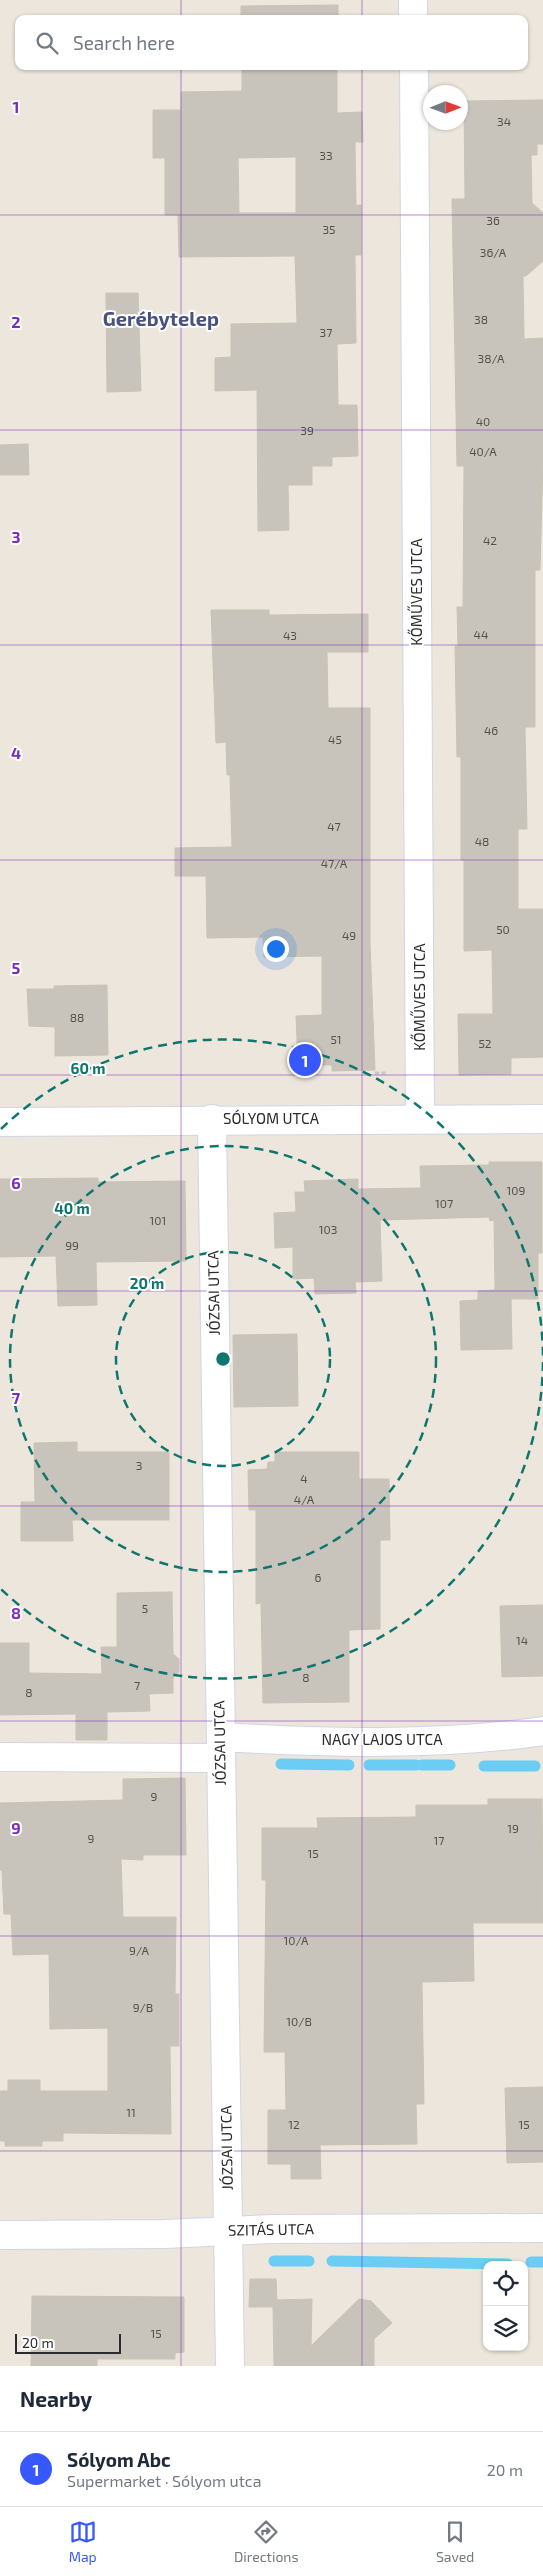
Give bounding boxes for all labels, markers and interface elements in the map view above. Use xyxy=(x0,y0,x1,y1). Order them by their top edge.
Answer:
search box xyxy=(15,15,528,70)
icon: search xyxy=(33,29,61,57)
text: Search here xyxy=(73,31,175,54)
north arrow xyxy=(423,85,468,130)
text: 1 xyxy=(13,97,19,116)
house number: 34 xyxy=(497,114,511,128)
house number: 33 xyxy=(319,148,333,162)
house number: 36 xyxy=(486,213,500,227)
house number: 35 xyxy=(322,222,336,236)
house number: 36/A xyxy=(480,245,507,259)
district label: Gerébytelep xyxy=(103,306,219,331)
text: 2 xyxy=(11,312,21,331)
house number: 38 xyxy=(474,312,488,326)
house number: 37 xyxy=(320,325,332,339)
house number: 38/A xyxy=(478,351,505,365)
house number: 40 xyxy=(476,414,490,428)
house number: 39 xyxy=(300,423,314,437)
house number: 40/A xyxy=(469,444,497,458)
text: 3 xyxy=(11,527,21,546)
house number: 42 xyxy=(483,533,497,547)
street label: KŐMŰVES UTCA xyxy=(407,538,425,646)
house number: 44 xyxy=(474,627,488,641)
house number: 43 xyxy=(283,628,297,642)
house number: 46 xyxy=(484,723,498,737)
house number: 45 xyxy=(328,732,342,746)
text: 4 xyxy=(11,743,21,762)
house number: 47 xyxy=(327,819,341,833)
house number: 48 xyxy=(475,834,489,848)
house number: 47/A xyxy=(321,856,348,870)
house number: 50 xyxy=(496,922,510,936)
house number: 49 xyxy=(342,928,356,942)
your location xyxy=(263,936,289,962)
street label: KŐMŰVES UTCA xyxy=(410,943,428,1051)
text: 5 xyxy=(12,958,21,977)
house number: 88 xyxy=(70,1010,84,1024)
house number: 51 xyxy=(330,1032,342,1046)
house number: 52 xyxy=(478,1036,492,1050)
pin: 1 xyxy=(289,1041,321,1079)
text: 60 m xyxy=(71,1059,105,1077)
street label: SÓLYOM UTCA xyxy=(223,1109,320,1127)
text: 6 xyxy=(11,1173,21,1192)
house number: 109 xyxy=(507,1183,526,1197)
house number: 107 xyxy=(435,1196,453,1210)
text: 40 m xyxy=(54,1199,90,1217)
house number: 101 xyxy=(150,1213,166,1227)
house number: 103 xyxy=(319,1222,337,1236)
house number: 99 xyxy=(65,1238,79,1252)
street label: JÓZSAI UTCA xyxy=(203,1250,223,1336)
text: 20 m xyxy=(130,1274,164,1292)
centre of rings xyxy=(214,1350,232,1368)
text: 7 xyxy=(12,1388,21,1407)
house number: 3 xyxy=(136,1458,142,1472)
house number: 4 xyxy=(300,1471,308,1485)
house number: 4/A xyxy=(294,1492,315,1506)
house number: 6 xyxy=(315,1570,322,1584)
house number: 5 xyxy=(142,1601,148,1615)
text: 8 xyxy=(11,1603,21,1622)
house number: 14 xyxy=(516,1633,528,1647)
house number: 8 xyxy=(302,1670,310,1684)
house number: 7 xyxy=(134,1678,140,1692)
house number: 8 xyxy=(25,1685,33,1699)
street label: JÓZSAI UTCA xyxy=(209,1700,229,1786)
street label: NAGY LAJOS UTCA xyxy=(322,1730,443,1748)
house number: 9 xyxy=(151,1789,158,1803)
text: 9 xyxy=(11,1818,21,1837)
house number: 19 xyxy=(507,1821,519,1835)
house number: 9 xyxy=(88,1831,95,1845)
house number: 17 xyxy=(434,1833,444,1847)
house number: 15 xyxy=(307,1846,319,1860)
house number: 10/A xyxy=(283,1933,309,1947)
house number: 9/A xyxy=(129,1943,149,1957)
house number: 9/B xyxy=(133,2000,153,2014)
house number: 10/B xyxy=(286,2014,312,2028)
house number: 11 xyxy=(126,2105,136,2119)
street label: JÓZSAI UTCA xyxy=(216,2105,236,2191)
house number: 12 xyxy=(288,2117,300,2131)
house number: 15 xyxy=(518,2117,530,2131)
street label: SZITÁS UTCA xyxy=(228,2219,315,2239)
map controls xyxy=(483,2261,528,2351)
button: locate xyxy=(483,2261,528,2306)
button: layers xyxy=(483,2306,528,2351)
house number: 15 xyxy=(150,2326,162,2340)
scale bar xyxy=(15,2331,121,2354)
text: 20 m xyxy=(22,2334,54,2351)
text: Nearby xyxy=(20,2386,92,2411)
text: Sólyom Abc xyxy=(67,2448,171,2471)
text: 1 xyxy=(33,2460,39,2479)
text: 20 m xyxy=(487,2460,523,2479)
text: Supermarket · Sólyom utca xyxy=(67,2471,261,2490)
tab: Map xyxy=(69,2518,97,2565)
tab: Directions xyxy=(234,2518,299,2565)
tab: Saved xyxy=(436,2518,474,2565)

